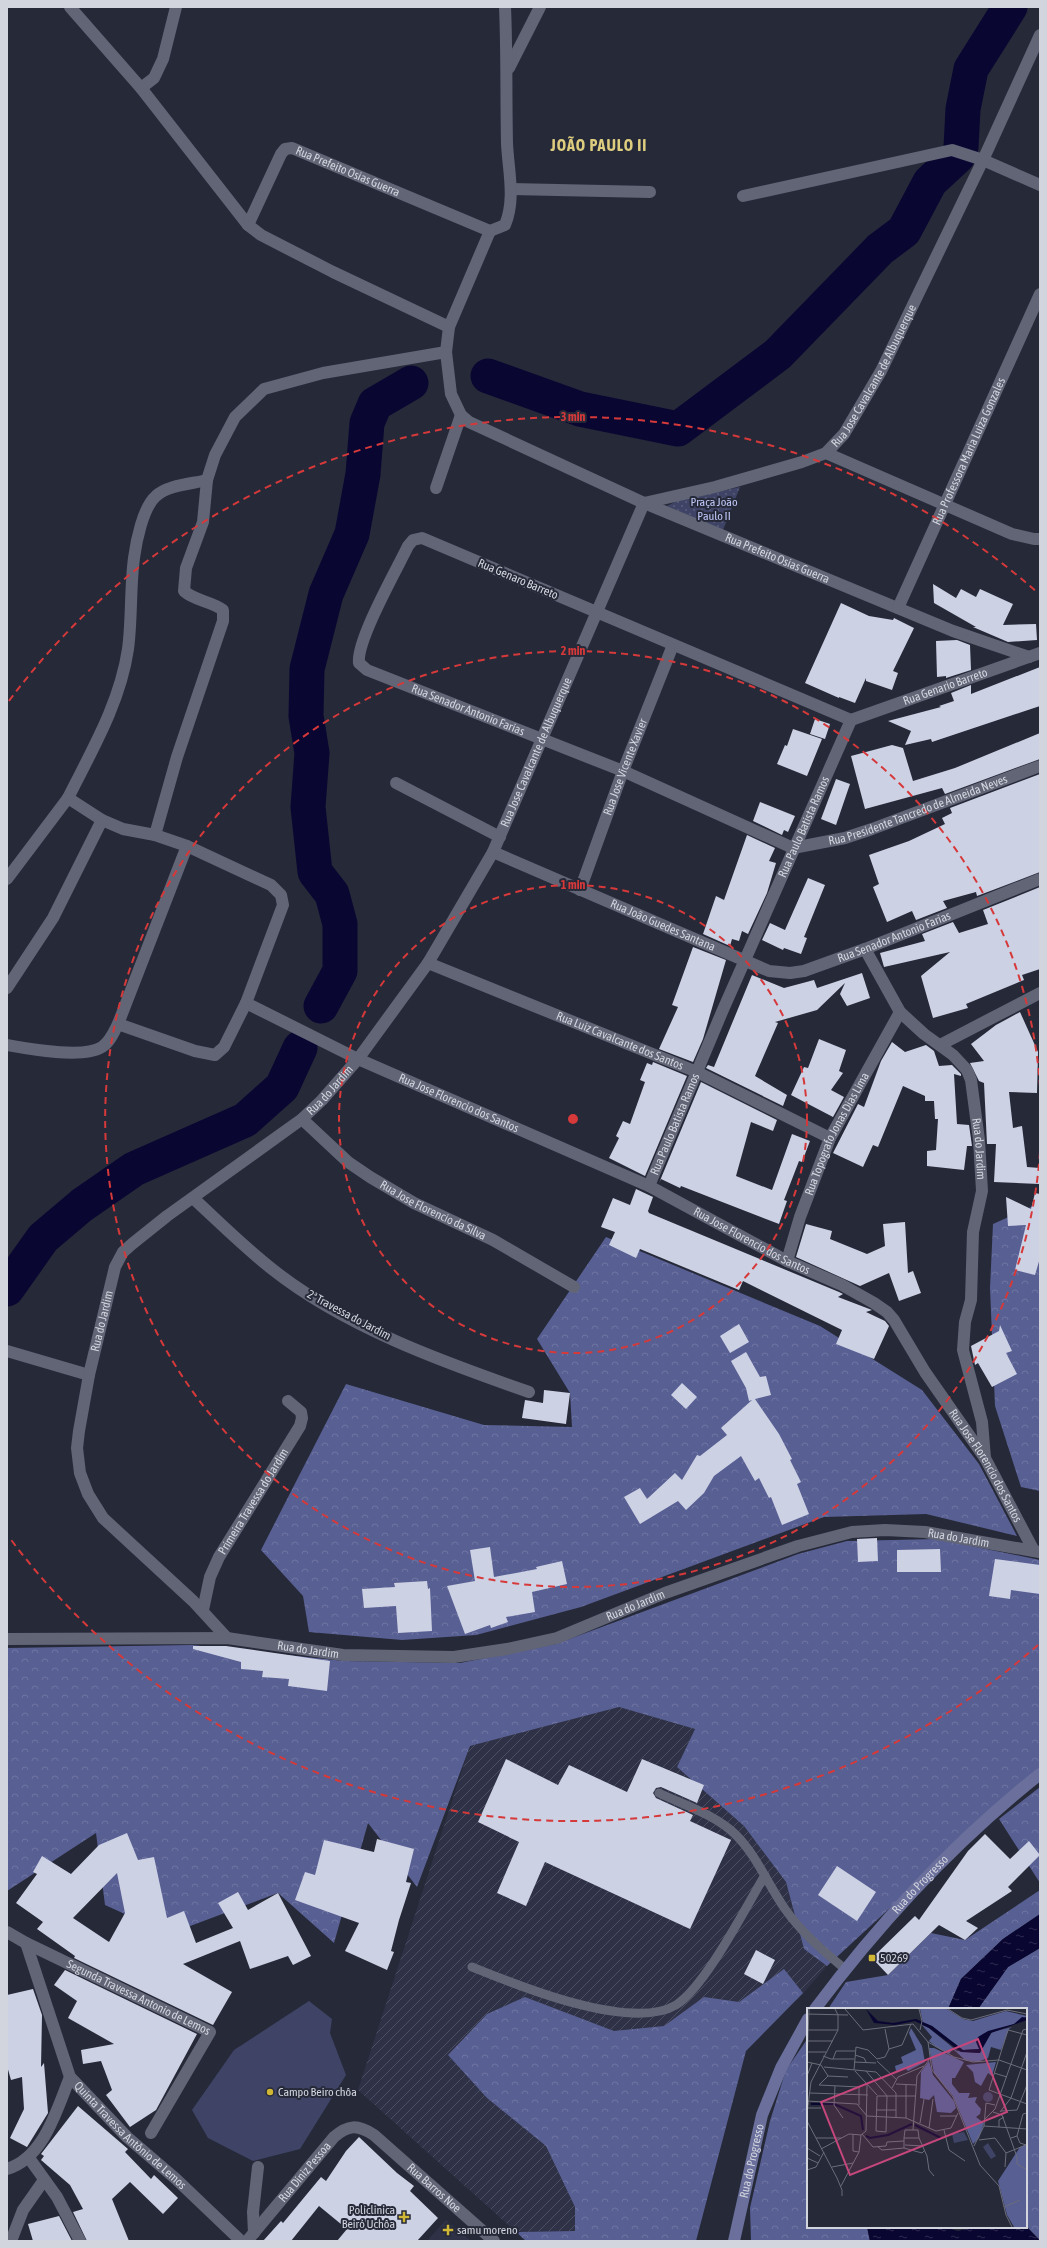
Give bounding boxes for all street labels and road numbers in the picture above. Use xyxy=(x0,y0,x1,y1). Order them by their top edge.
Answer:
street label: Rua Prefeito Osias Guerra xyxy=(294,143,402,199)
street label: Rua Jose Cavalcante de Albuquerque xyxy=(828,302,919,450)
street label: Rua Professora Maria Luiza Gonzales xyxy=(930,375,1008,527)
street label: Rua Prefeito Osias Guerra xyxy=(723,530,832,586)
street label: Rua Genaro Barreto xyxy=(476,556,561,602)
street label: Rua Genario Barreto xyxy=(901,665,990,708)
street label: Rua Jose Cavalcante de Albuquerque xyxy=(498,675,575,829)
street label: Rua Senador Antonio Farias xyxy=(409,681,527,738)
street label: Rua Jose Vicente Xavier xyxy=(601,716,650,817)
street label: Rua Presidente Tancredo de Almeida Neves xyxy=(827,772,1009,848)
street label: Rua Paulo Batista Ramos xyxy=(775,774,832,880)
street label: Rua João Guedes Santana xyxy=(608,896,718,954)
street label: Rua Senador Antonio Farias xyxy=(835,908,953,965)
street label: Rua Luiz Cavalcante dos Santos xyxy=(554,1009,686,1073)
street label: Rua do Jardim xyxy=(304,1063,356,1118)
street label: Rua Topografo Jonas Dias Lima xyxy=(802,1070,872,1197)
street label: Rua Jose Florencio dos Santos xyxy=(396,1071,521,1135)
street label: Rua Paulo Batista Ramos xyxy=(647,1071,702,1177)
street label: Rua do Jardim xyxy=(969,1117,988,1180)
street label: Rua Jose Florencio da Silva xyxy=(378,1178,488,1243)
street label: Rua Jose Florencio dos Santos xyxy=(691,1204,812,1277)
street label: 2ª Travessa do Jardim xyxy=(305,1287,393,1343)
street label: Rua do Jardim xyxy=(88,1289,116,1353)
street label: Rua Jose Florencio dos Santos xyxy=(946,1406,1025,1525)
street label: Primeira Travessa do Jardim xyxy=(215,1446,291,1557)
street label: Rua do Jardim xyxy=(927,1526,990,1550)
street label: Rua do Jardim xyxy=(604,1587,667,1624)
street label: Rua do Jardim xyxy=(276,1638,340,1661)
street label: Rua do Progresso xyxy=(889,1852,951,1917)
street label: Segunda Travessa Antonio de Lemos xyxy=(64,1957,213,2038)
street label: Quinta Travessa Antônio de Lemos xyxy=(71,2079,189,2192)
street label: Rua do Progresso xyxy=(737,2122,767,2199)
street label: Rua Diniz Pessoa xyxy=(276,2139,334,2205)
street label: Rua Barros Noe xyxy=(404,2161,464,2215)

